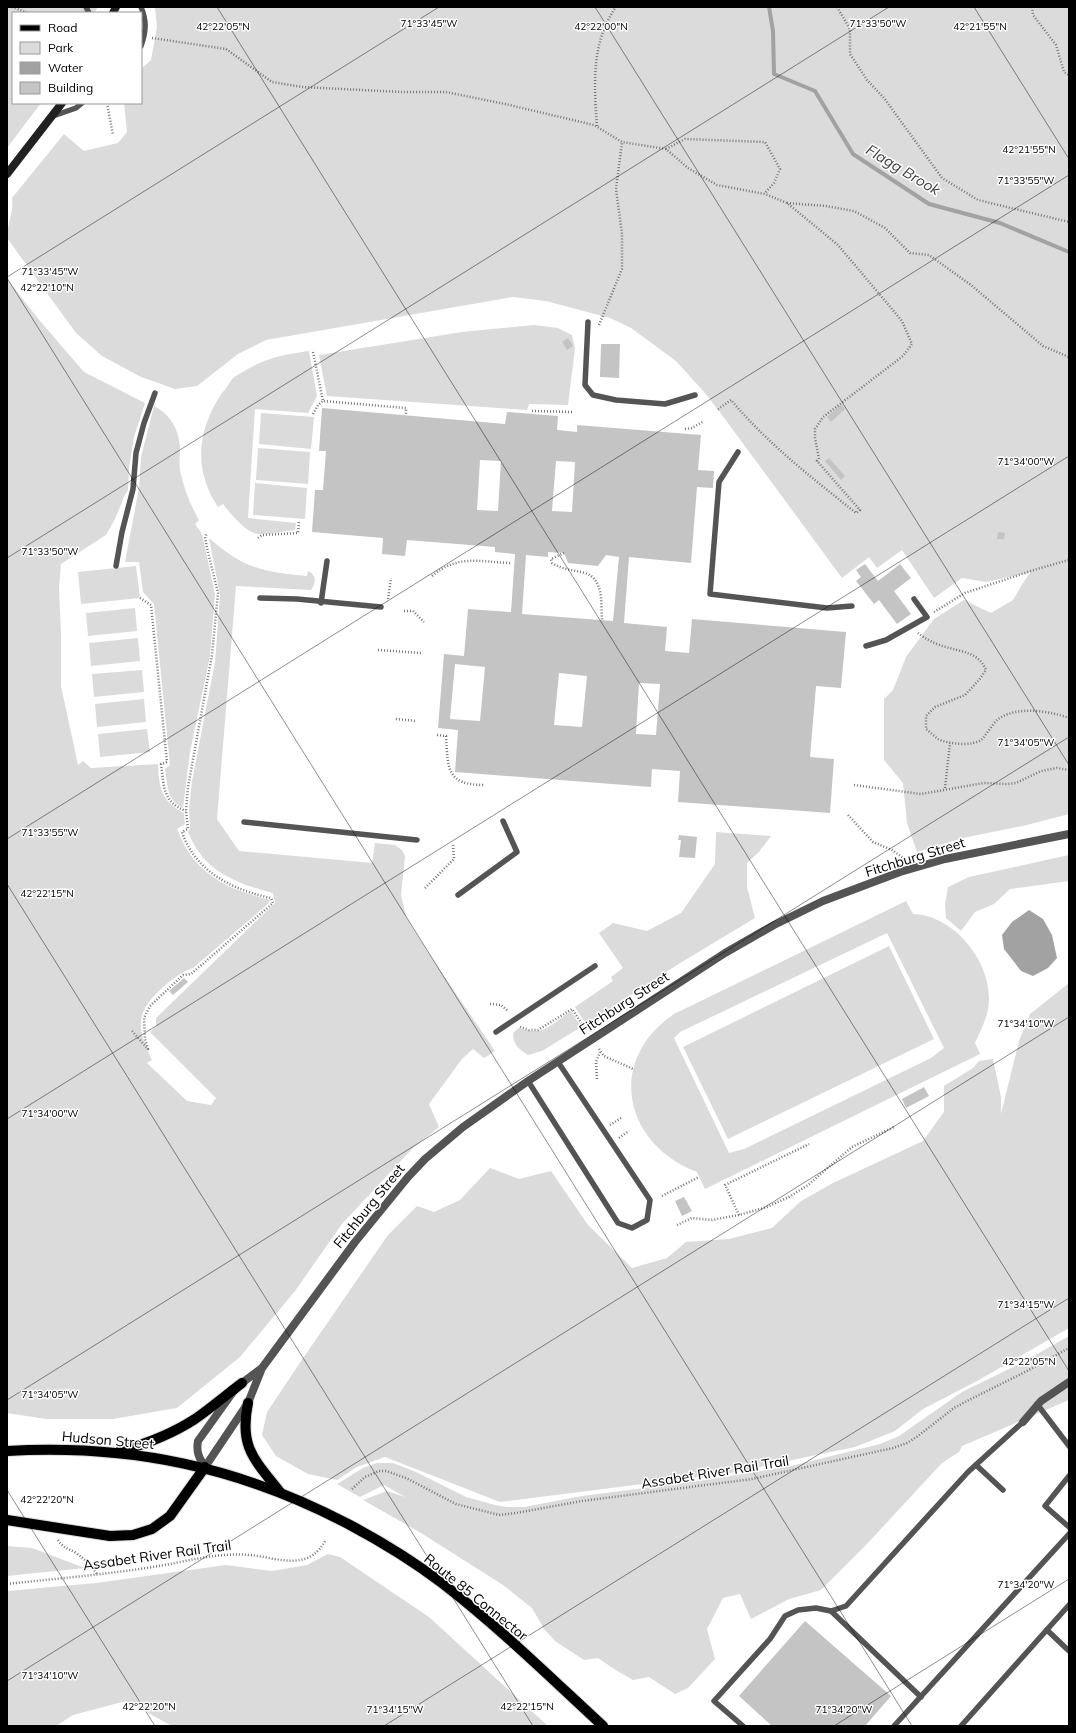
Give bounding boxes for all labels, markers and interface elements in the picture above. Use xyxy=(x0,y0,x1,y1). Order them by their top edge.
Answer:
legend xyxy=(12,12,142,104)
text: 71°33'45"W xyxy=(401,17,457,30)
text: 71°33'50"W xyxy=(850,17,906,30)
text: Road xyxy=(48,20,77,35)
text: 42°22'05"N xyxy=(196,20,250,33)
text: 42°22'00"N xyxy=(574,20,628,33)
text: 42°21'55"N xyxy=(953,20,1007,33)
text: Park xyxy=(48,40,74,55)
text: Water xyxy=(48,60,84,75)
text: Building xyxy=(48,80,93,95)
water label: Flagg Brook xyxy=(863,140,945,200)
text: 42°21'55"N xyxy=(1002,143,1056,156)
text: 71°33'55"W xyxy=(998,174,1054,187)
text: 71°33'45"W xyxy=(22,265,78,278)
text: 42°22'10"N xyxy=(20,281,74,294)
text: 71°34'00"W xyxy=(998,455,1054,468)
text: 71°33'50"W xyxy=(22,545,78,558)
text: 71°34'05"W xyxy=(998,736,1054,749)
text: 71°33'55"W xyxy=(22,826,78,839)
street label: Fitchburg Street xyxy=(863,833,967,881)
text: 42°22'15"N xyxy=(20,887,74,900)
street label: Fitchburg Street xyxy=(576,967,672,1039)
text: 71°34'10"W xyxy=(998,1017,1054,1030)
text: 71°34'00"W xyxy=(22,1107,78,1120)
street label: Fitchburg Street xyxy=(329,1160,409,1252)
text: 71°34'15"W xyxy=(998,1298,1054,1311)
text: 42°22'05"N xyxy=(1002,1355,1056,1368)
text: 71°34'05"W xyxy=(22,1388,78,1401)
street label: Hudson Street xyxy=(61,1427,155,1453)
street label: Assabet River Rail Trail xyxy=(640,1451,790,1493)
text: 42°22'20"N xyxy=(20,1493,74,1506)
street label: Assabet River Rail Trail xyxy=(82,1536,232,1574)
street label: Route 85 Connector xyxy=(421,1550,532,1645)
text: 71°34'20"W xyxy=(998,1578,1054,1591)
text: 71°34'10"W xyxy=(22,1669,78,1682)
text: 42°22'20"N xyxy=(122,1700,176,1713)
text: 42°22'15"N xyxy=(500,1700,554,1713)
text: 71°34'15"W xyxy=(367,1703,423,1716)
text: 71°34'20"W xyxy=(816,1703,872,1716)

